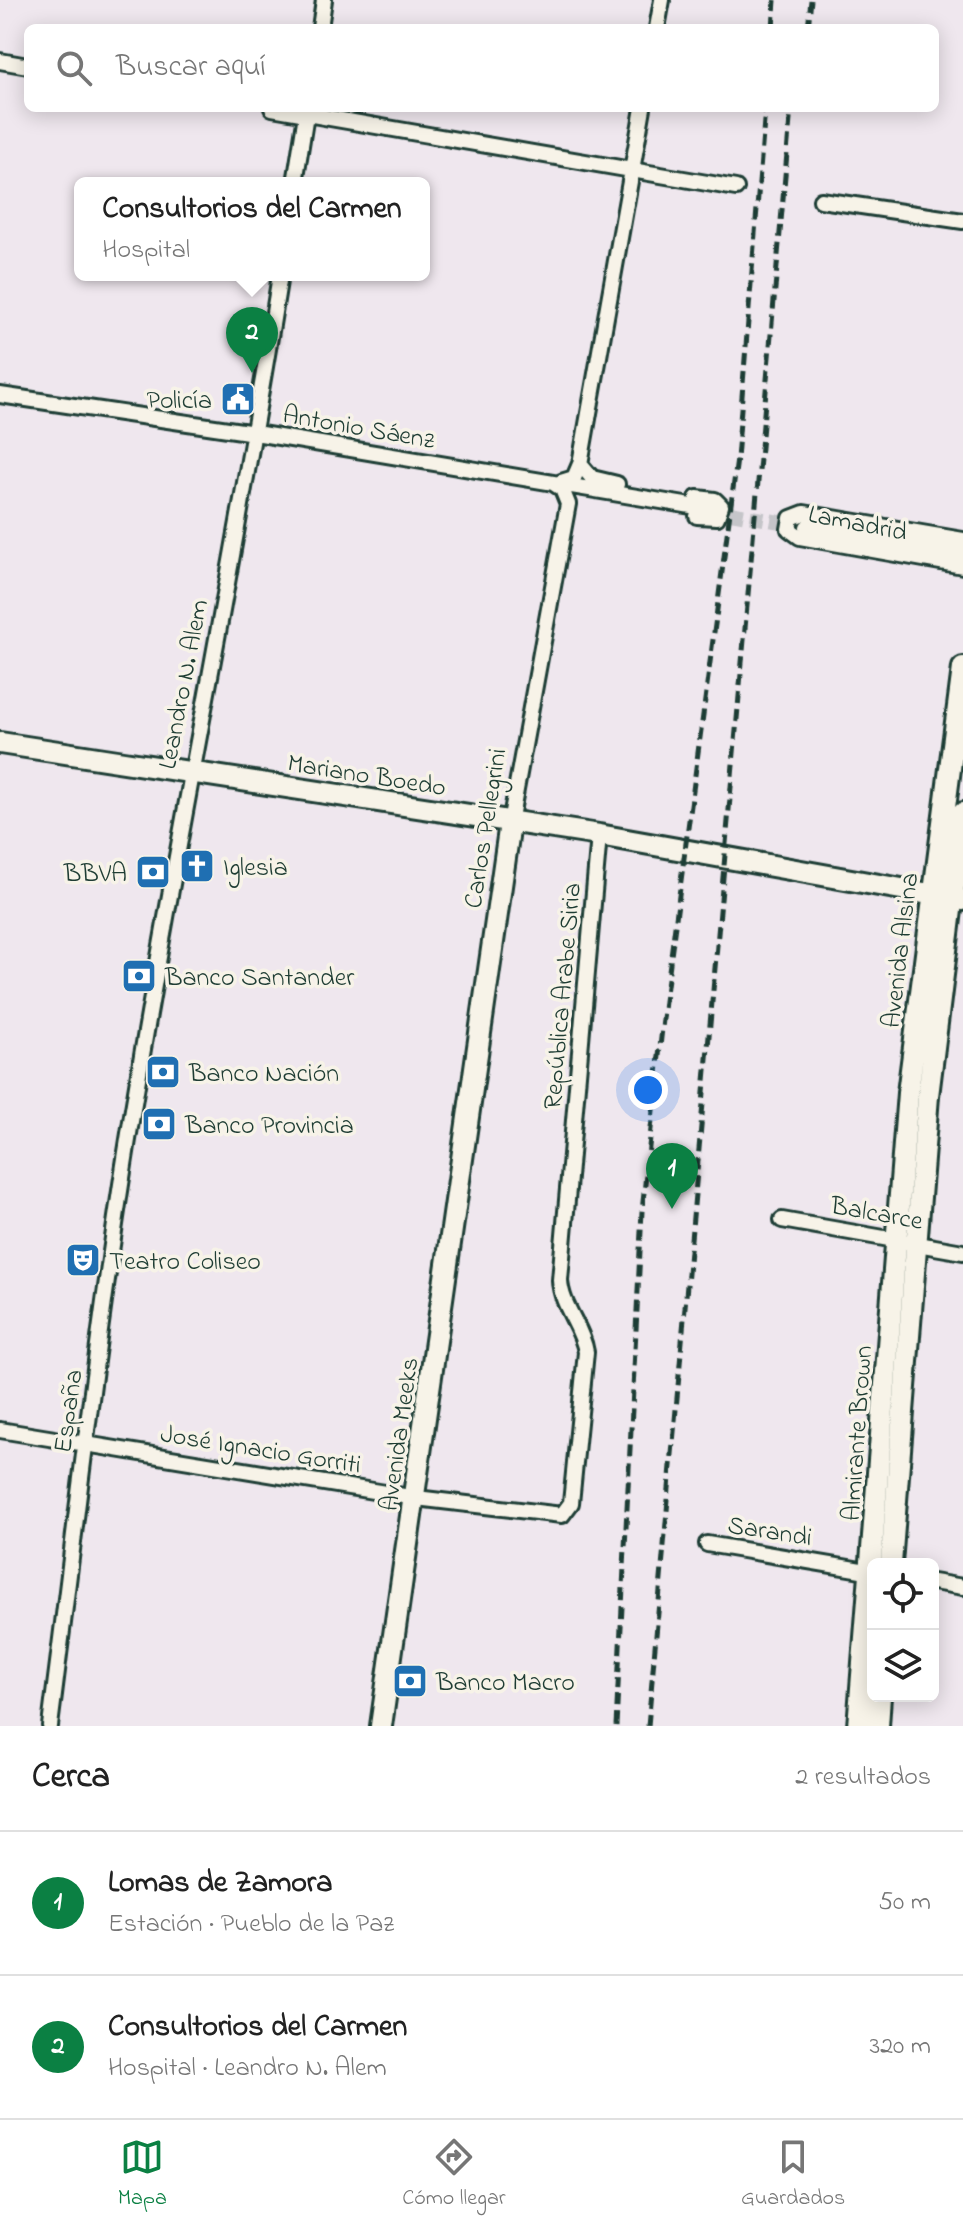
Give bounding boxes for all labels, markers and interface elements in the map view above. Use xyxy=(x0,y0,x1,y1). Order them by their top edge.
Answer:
search box xyxy=(24,24,939,112)
icon: search xyxy=(52,46,96,90)
text: Buscar aquí xyxy=(116,46,266,90)
popup xyxy=(74,177,430,281)
text: Consultorios del Carmen xyxy=(102,188,402,232)
text: Hospital xyxy=(102,232,190,270)
pin: 2 xyxy=(226,307,278,373)
public building icon: Policía xyxy=(219,380,257,418)
place label: Policía xyxy=(146,383,212,421)
street label: Antonio Sáenz xyxy=(279,397,438,461)
street label: Lamadrid xyxy=(805,497,910,553)
street label: Leandro N. Alem xyxy=(150,596,220,773)
street label: Mariano Boedo xyxy=(284,746,449,808)
street label: Carlos Pellegrini xyxy=(456,746,518,911)
church icon: Iglesia xyxy=(178,847,216,885)
place label: Iglesia xyxy=(223,850,288,888)
bank icon: BBVA xyxy=(134,853,172,891)
place label: BBVA xyxy=(63,856,127,894)
street label: Avenida Alsina xyxy=(874,870,930,1030)
street label: República Arabe Siria xyxy=(535,881,593,1111)
bank icon: Banco Santander xyxy=(120,957,158,995)
place label: Banco Santander xyxy=(164,960,355,998)
bank icon: Banco Nación xyxy=(144,1053,182,1091)
place label: Banco Nación xyxy=(188,1056,339,1094)
your location xyxy=(628,1070,668,1110)
bank icon: Banco Provincia xyxy=(140,1105,178,1143)
place label: Banco Provincia xyxy=(184,1108,354,1146)
pin: 1 xyxy=(646,1143,698,1209)
street label: Balcarce xyxy=(827,1188,926,1242)
theatre icon: Teatro Coliseo xyxy=(64,1241,102,1279)
place label: Teatro Coliseo xyxy=(109,1244,261,1282)
street label: Almirante Brown xyxy=(834,1344,884,1522)
street label: Avenida Meeks xyxy=(371,1355,431,1514)
street label: España xyxy=(45,1367,95,1456)
street label: José Ignacio Gorriti xyxy=(158,1416,364,1486)
street label: Sarandi xyxy=(725,1508,814,1558)
map controls xyxy=(867,1558,939,1702)
button: locate xyxy=(867,1558,939,1630)
button: layers xyxy=(867,1630,939,1702)
bank icon: Banco Macro xyxy=(391,1662,429,1700)
place label: Banco Macro xyxy=(435,1665,575,1703)
text: Cerca xyxy=(32,1753,110,1803)
text: 2 resultados xyxy=(795,1759,931,1797)
text: Lomas de Zamora xyxy=(108,1862,332,1906)
text: 1 xyxy=(54,1884,62,1922)
text: 50 m xyxy=(878,1884,931,1922)
text: Estación · Pueblo de la Paz xyxy=(108,1906,394,1944)
text: Consultorios del Carmen xyxy=(108,2006,407,2050)
text: 2 xyxy=(52,2028,64,2066)
text: 320 m xyxy=(869,2028,931,2066)
text: Hospital · Leandro N. Alem xyxy=(108,2050,387,2088)
tab: Mapa xyxy=(118,2135,167,2215)
tab: Cómo llegar xyxy=(402,2135,506,2215)
tab: Guardados xyxy=(741,2135,845,2215)

